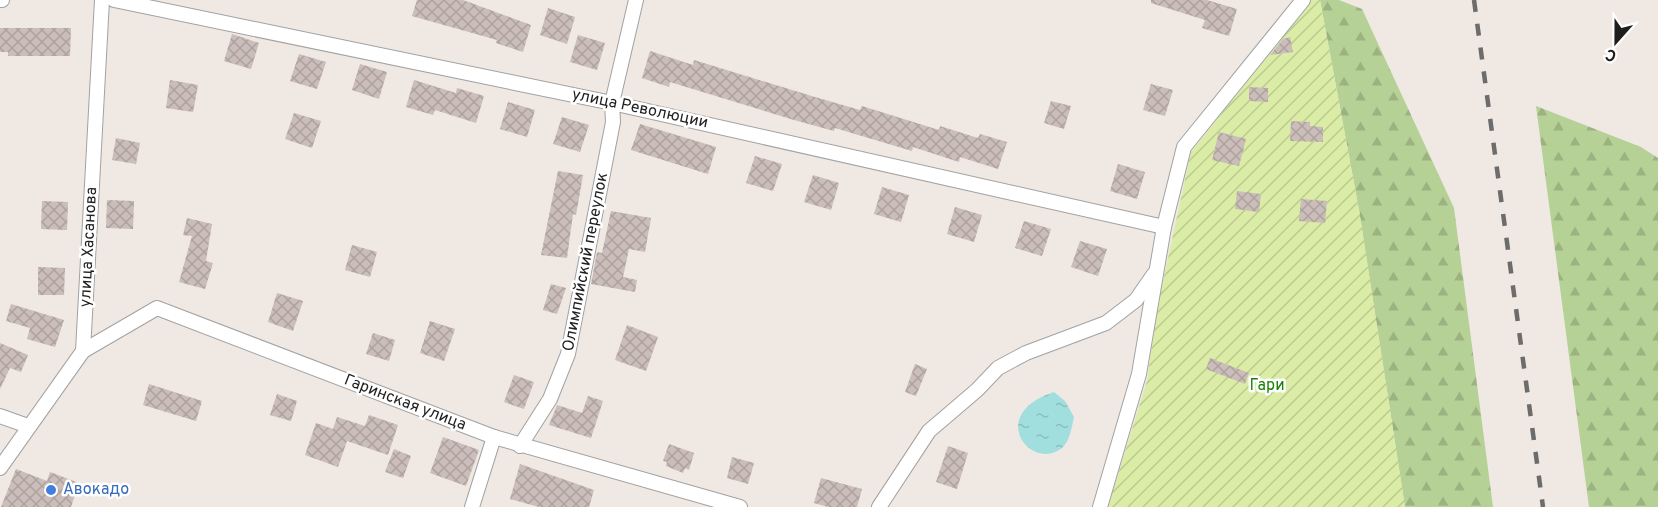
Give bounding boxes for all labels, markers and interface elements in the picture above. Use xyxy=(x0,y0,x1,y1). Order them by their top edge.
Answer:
north arrow xyxy=(1586,12,1646,72)
text: С xyxy=(1603,43,1620,65)
street label: улица Революции xyxy=(570,85,710,133)
street label: Олимпийский переулок xyxy=(559,171,613,353)
street label: улица Хасанова xyxy=(76,186,102,308)
street label: Гаринская улица xyxy=(341,371,469,435)
park label: Гари xyxy=(1249,376,1285,396)
place label: Авокадо xyxy=(63,480,129,500)
marker: Авокадо xyxy=(44,483,58,497)

